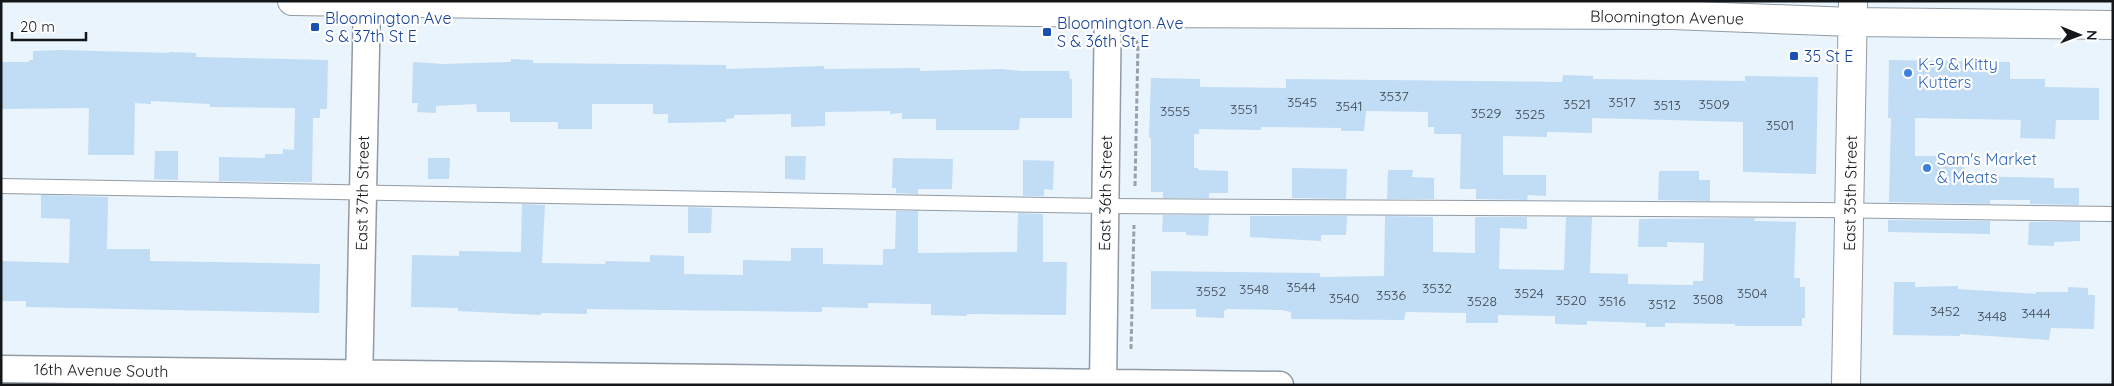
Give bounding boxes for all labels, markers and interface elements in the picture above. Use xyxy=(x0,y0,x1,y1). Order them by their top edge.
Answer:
street label: Bloomington Avenue xyxy=(1590,6,1744,28)
place label: Bloomington Ave S & 37th St E xyxy=(325,8,451,46)
scale bar xyxy=(12,10,86,42)
north arrow xyxy=(2054,10,2104,60)
place label: Bloomington Ave S & 36th St E xyxy=(1057,13,1183,51)
text: 20 m xyxy=(20,17,55,36)
marker: Bloomington Ave S & 37th St E xyxy=(309,21,321,33)
marker: Bloomington Ave S & 36th St E xyxy=(1041,26,1053,38)
text: N xyxy=(2083,30,2101,41)
place label: 35 St E xyxy=(1804,46,1853,66)
marker: 35 St E xyxy=(1788,50,1800,62)
place label: K-9 & Kitty Kutters xyxy=(1918,54,1998,92)
marker: K-9 & Kitty Kutters xyxy=(1902,67,1914,79)
house number: 3537 xyxy=(1379,87,1409,105)
house number: 3545 xyxy=(1287,93,1317,111)
house number: 3517 xyxy=(1608,93,1636,111)
house number: 3521 xyxy=(1563,95,1591,113)
house number: 3509 xyxy=(1698,95,1730,113)
house number: 3513 xyxy=(1653,96,1681,114)
house number: 3541 xyxy=(1335,97,1363,115)
house number: 3551 xyxy=(1230,100,1258,118)
house number: 3555 xyxy=(1160,102,1190,120)
house number: 3529 xyxy=(1471,104,1501,122)
house number: 3525 xyxy=(1515,105,1545,123)
house number: 3501 xyxy=(1766,116,1794,134)
street label: East 37th Street xyxy=(351,135,373,251)
street label: East 36th Street xyxy=(1094,135,1116,251)
street label: East 35th Street xyxy=(1839,135,1861,251)
place label: Sam's Market & Meats xyxy=(1937,149,2037,187)
marker: Sam's Market & Meats xyxy=(1921,162,1933,174)
house number: 3544 xyxy=(1286,278,1316,296)
house number: 3532 xyxy=(1422,279,1452,297)
house number: 3548 xyxy=(1239,280,1269,298)
house number: 3552 xyxy=(1196,282,1226,300)
house number: 3524 xyxy=(1514,284,1544,302)
house number: 3504 xyxy=(1737,284,1767,302)
house number: 3536 xyxy=(1376,286,1406,304)
house number: 3540 xyxy=(1329,289,1359,307)
house number: 3508 xyxy=(1693,290,1723,308)
house number: 3520 xyxy=(1555,291,1587,309)
house number: 3528 xyxy=(1467,292,1497,310)
house number: 3516 xyxy=(1598,292,1626,310)
house number: 3512 xyxy=(1648,295,1676,313)
house number: 3452 xyxy=(1930,302,1960,320)
house number: 3444 xyxy=(2021,304,2051,322)
house number: 3448 xyxy=(1977,307,2007,325)
street label: 16th Avenue South xyxy=(33,359,169,381)

